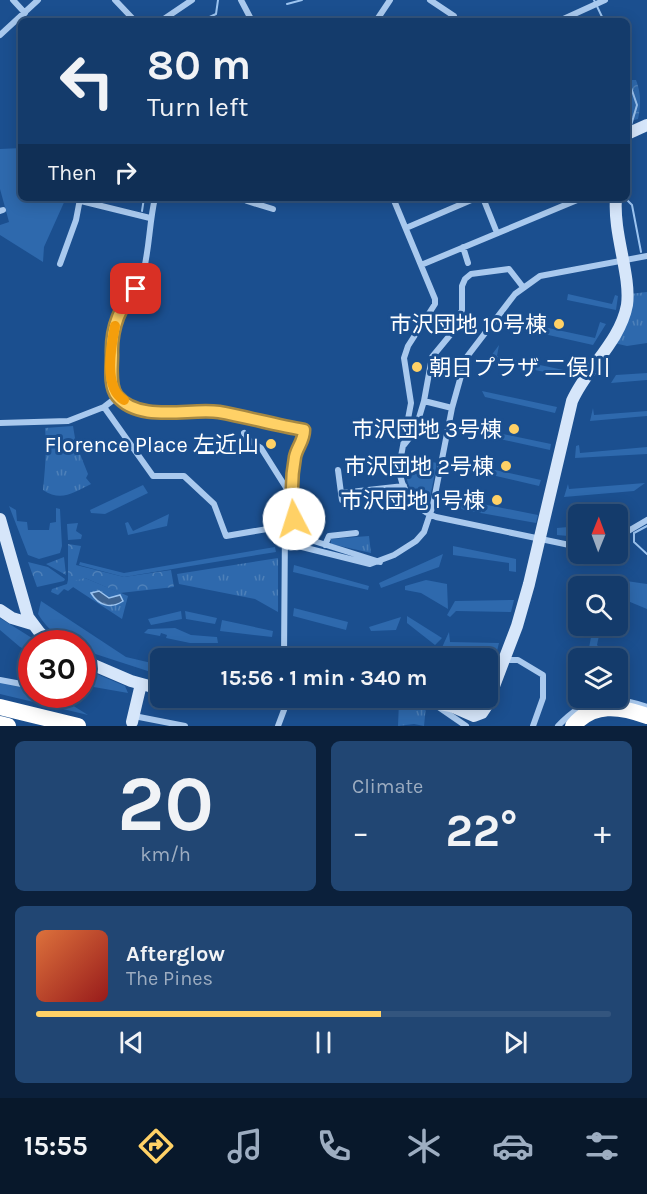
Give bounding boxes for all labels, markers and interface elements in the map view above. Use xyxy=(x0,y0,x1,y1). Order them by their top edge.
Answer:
text: 80 m xyxy=(147,40,251,90)
icon: left xyxy=(48,42,126,120)
text: Turn left xyxy=(147,91,248,123)
icon: right xyxy=(109,156,142,189)
text: Then xyxy=(48,160,97,186)
pin xyxy=(110,263,161,314)
icon: arrive xyxy=(119,272,152,305)
place label: 市沢団地 10号棟 xyxy=(389,312,547,338)
marker: 市沢団地 10号棟 xyxy=(552,317,566,331)
place label: 朝日プラザ 二俣川 xyxy=(429,355,610,381)
marker: 朝日プラザ 二俣川 xyxy=(410,360,424,374)
place label: 市沢団地 3号棟 xyxy=(352,417,502,443)
marker: 市沢団地 3号棟 xyxy=(507,422,521,436)
place label: Florence Place 左近山 xyxy=(45,432,259,458)
marker: Florence Place 左近山 xyxy=(264,437,278,451)
place label: 市沢団地 2号棟 xyxy=(344,454,494,480)
marker: 市沢団地 2号棟 xyxy=(499,459,513,473)
position arrow xyxy=(262,487,326,551)
place label: 市沢団地 1号棟 xyxy=(341,488,485,514)
marker: 市沢団地 1号棟 xyxy=(490,493,504,507)
north arrow xyxy=(568,504,628,564)
map controls xyxy=(568,504,628,708)
button: search xyxy=(568,576,628,636)
speed limit sign: 30 xyxy=(18,630,96,708)
button: layers xyxy=(568,648,628,708)
text: 15:56 · 1 min · 340 m xyxy=(221,665,427,691)
text: 20 xyxy=(117,758,214,850)
text: Climate xyxy=(352,775,423,798)
text: 22° xyxy=(446,805,517,857)
text: − xyxy=(352,813,369,851)
text: + xyxy=(594,813,611,851)
text: km/h xyxy=(140,843,191,866)
text: Afterglow xyxy=(126,941,225,967)
text: The Pines xyxy=(126,967,213,990)
icon: previous xyxy=(115,1026,148,1059)
icon: pause xyxy=(307,1026,340,1059)
icon: next xyxy=(499,1026,532,1059)
icon: directions xyxy=(135,1125,177,1167)
icon: music xyxy=(224,1125,266,1167)
icon: phone xyxy=(313,1125,355,1167)
icon: climate xyxy=(403,1125,445,1167)
icon: car xyxy=(492,1125,534,1167)
icon: filters xyxy=(581,1125,623,1167)
text: 15:55 xyxy=(24,1130,88,1162)

